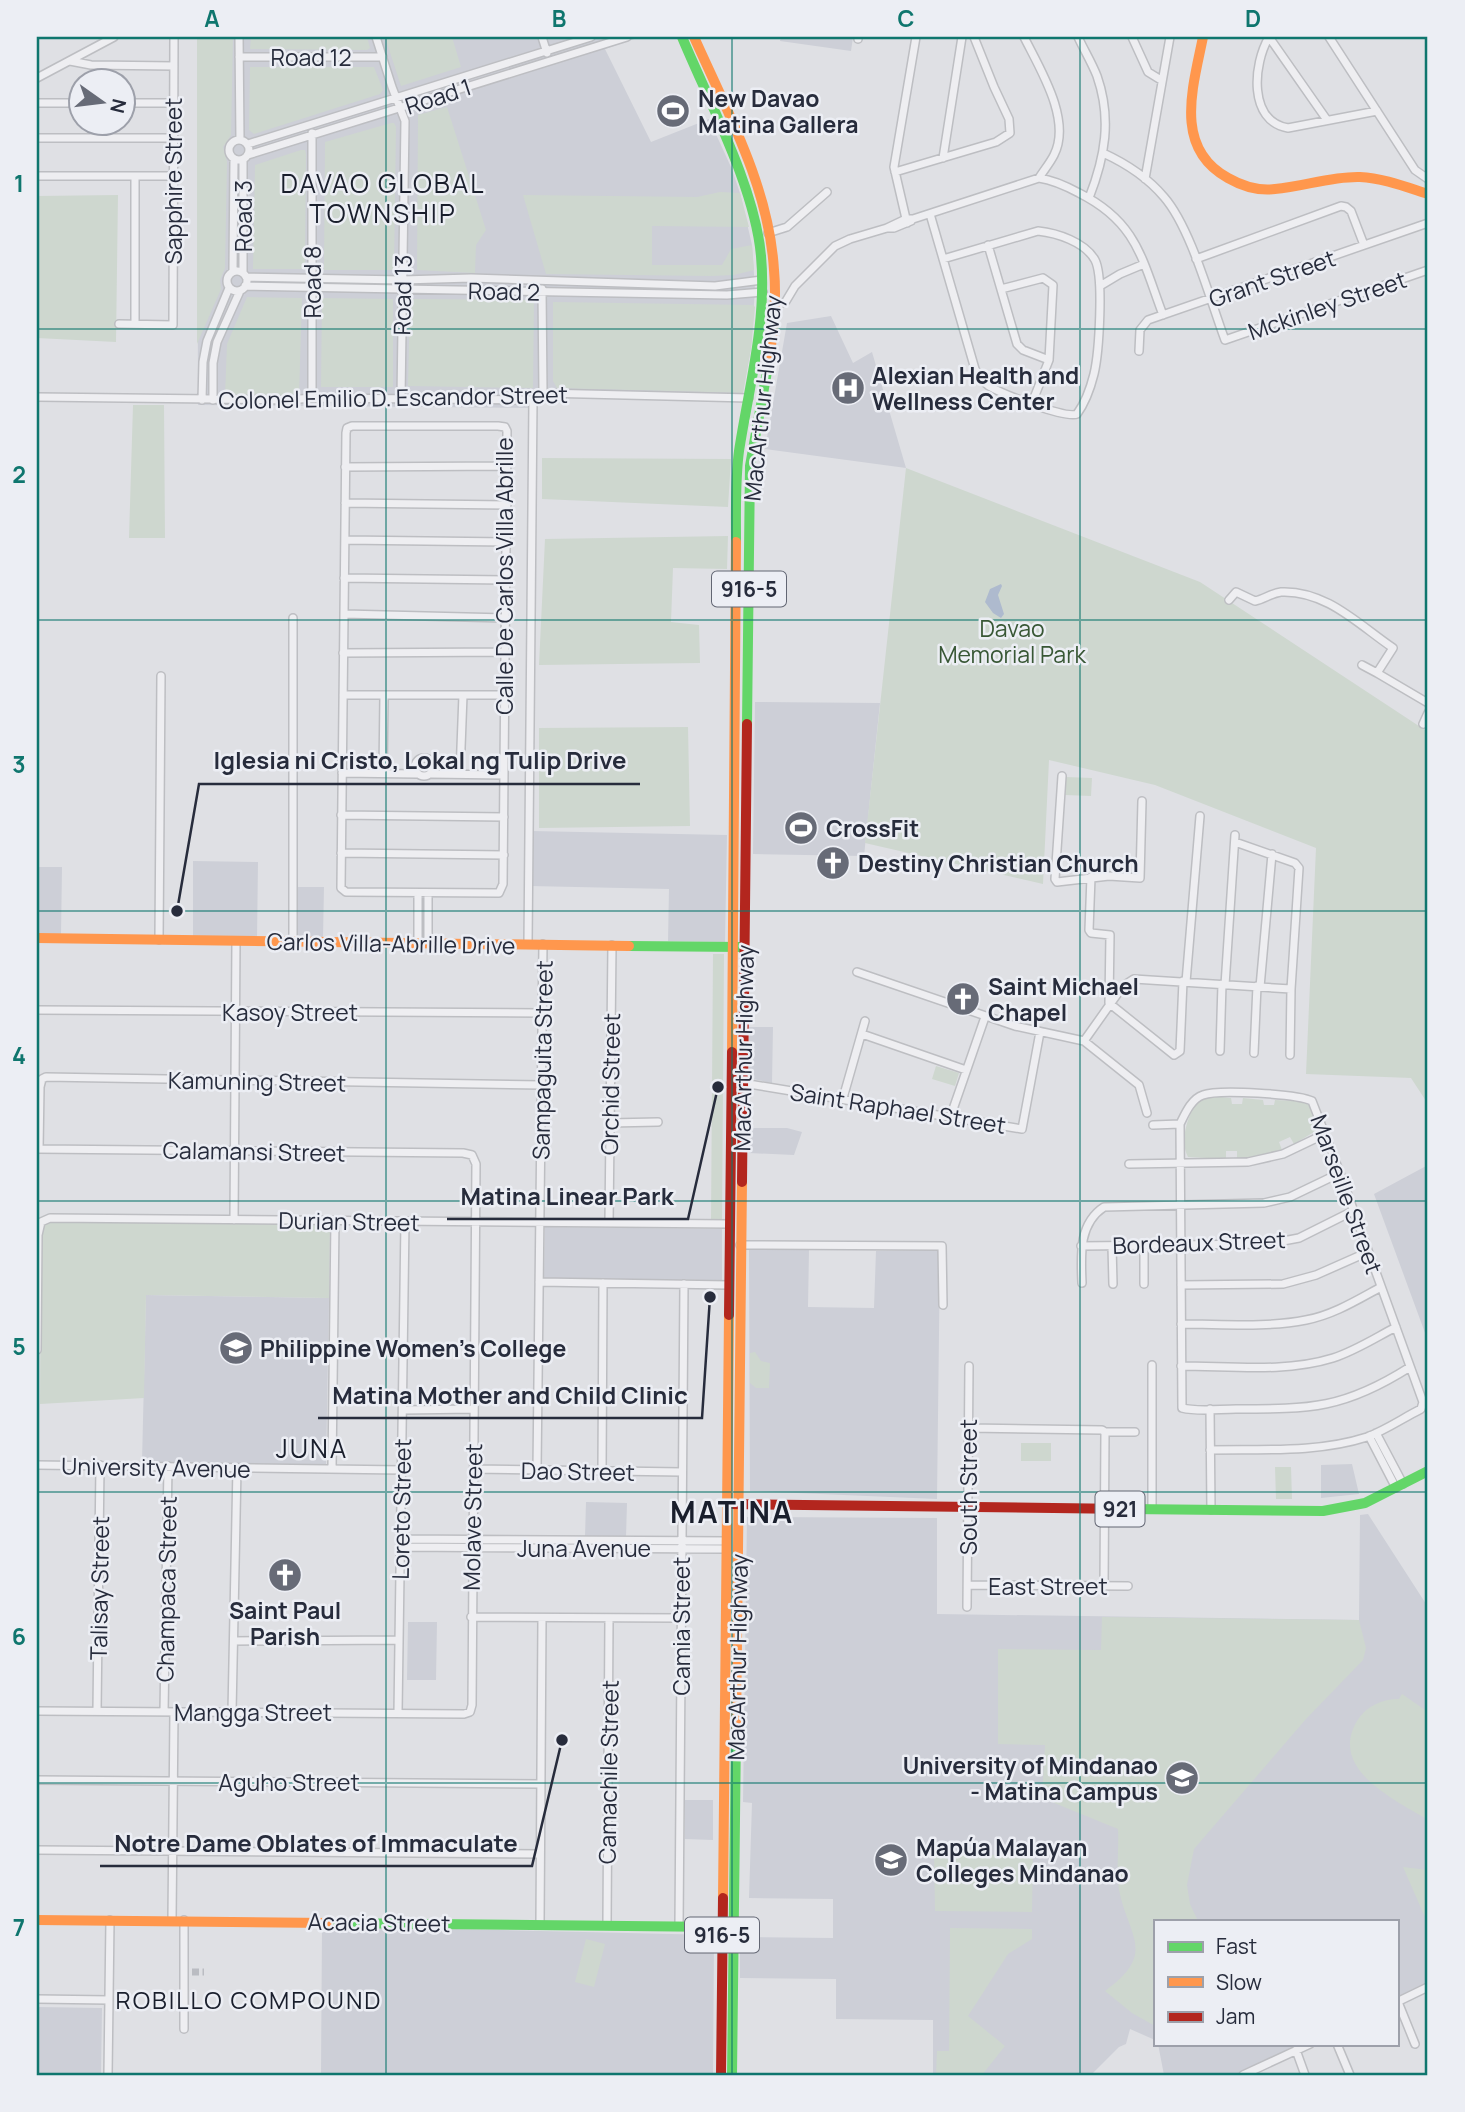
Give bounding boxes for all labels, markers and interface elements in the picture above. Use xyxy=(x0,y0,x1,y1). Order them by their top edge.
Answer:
text: A xyxy=(204,2,220,34)
text: B xyxy=(552,2,566,34)
text: C xyxy=(898,2,915,34)
text: D xyxy=(1245,2,1261,34)
street label: Road 12 xyxy=(270,41,352,73)
north arrow xyxy=(66,66,136,136)
street label: Road 1 xyxy=(401,70,475,122)
place label: New Davao Matina Gallera xyxy=(698,82,859,140)
sports icon: New Davao Matina Gallera xyxy=(654,92,692,130)
text: N xyxy=(104,96,133,116)
street label: Sapphire Street xyxy=(157,98,189,264)
district label: DAVAO GLOBAL TOWNSHIP xyxy=(281,165,486,231)
text: 1 xyxy=(14,167,24,199)
street label: Road 3 xyxy=(227,180,259,252)
street label: Grant Street xyxy=(1204,241,1340,315)
street label: Road 8 xyxy=(296,246,328,318)
street label: Road 13 xyxy=(385,254,419,336)
street label: Mckinley Street xyxy=(1244,263,1410,347)
street label: Road 2 xyxy=(468,274,540,308)
street label: MacArthur Highway xyxy=(735,294,789,502)
place label: Alexian Health and Wellness Center xyxy=(872,359,1079,417)
hospital icon: Alexian Health and Wellness Center xyxy=(829,369,867,407)
street label: Colonel Emilio D. Escandor Street xyxy=(218,378,568,416)
street label: Calle De Carlos Villa Abrille xyxy=(488,437,520,715)
text: 2 xyxy=(12,458,26,490)
road number: 916-5 xyxy=(712,572,786,606)
park label: Davao Memorial Park xyxy=(938,612,1086,670)
callout: Iglesia ni Cristo, Lokal ng Tulip Drive xyxy=(199,739,640,784)
text: Iglesia ni Cristo, Lokal ng Tulip Drive xyxy=(213,743,627,776)
text: 3 xyxy=(12,748,26,780)
sports icon: CrossFit xyxy=(782,809,820,847)
place label: CrossFit xyxy=(826,812,919,844)
church icon: Destiny Christian Church xyxy=(814,844,852,882)
place label: Destiny Christian Church xyxy=(858,847,1139,879)
street label: Carlos Villa-Abrille Drive xyxy=(266,925,516,961)
street label: MacArthur Highway xyxy=(725,944,761,1152)
street label: Sampaguita Street xyxy=(524,960,560,1160)
place label: Saint Michael Chapel xyxy=(988,970,1139,1028)
church icon: Saint Michael Chapel xyxy=(944,980,982,1018)
street label: Kasoy Street xyxy=(222,996,358,1028)
street label: Orchid Street xyxy=(593,1013,627,1155)
text: 4 xyxy=(12,1039,26,1071)
street label: Kamuning Street xyxy=(168,1063,346,1099)
street label: Saint Raphael Street xyxy=(788,1075,1008,1141)
street label: Marseille Street xyxy=(1303,1110,1391,1278)
street label: Calamansi Street xyxy=(162,1133,346,1169)
callout: Matina Linear Park xyxy=(447,1174,688,1219)
text: Matina Linear Park xyxy=(460,1179,675,1212)
street label: Durian Street xyxy=(278,1204,420,1238)
street label: Bordeaux Street xyxy=(1112,1223,1286,1261)
school or university icon: Philippine Women's College xyxy=(217,1329,255,1367)
text: 5 xyxy=(12,1330,26,1362)
place label: Philippine Women's College xyxy=(260,1332,566,1364)
callout: Matina Mother and Child Clinic xyxy=(318,1373,702,1418)
text: Matina Mother and Child Clinic xyxy=(332,1378,688,1411)
street label: South Street xyxy=(952,1419,984,1555)
district label: JUNA xyxy=(276,1430,348,1466)
street label: Loreto Street xyxy=(384,1438,418,1580)
street label: Molave Street xyxy=(455,1443,489,1591)
street label: University Avenue xyxy=(61,1449,251,1485)
street label: Dao Street xyxy=(521,1454,635,1488)
district label: MATINA xyxy=(670,1491,794,1532)
road number: 921 xyxy=(1096,1492,1144,1526)
street label: Champaca Street xyxy=(148,1496,184,1682)
street label: Talisay Street xyxy=(82,1516,116,1660)
street label: Juna Avenue xyxy=(517,1532,651,1564)
street label: MacArthur Highway xyxy=(719,1553,755,1761)
church icon: Saint Paul Parish xyxy=(266,1556,304,1594)
street label: Camia Street xyxy=(665,1556,697,1696)
street label: East Street xyxy=(988,1570,1108,1602)
place label: Saint Paul Parish xyxy=(229,1594,341,1652)
text: 6 xyxy=(12,1620,26,1652)
street label: Camachile Street xyxy=(590,1680,626,1864)
street label: Mangga Street xyxy=(174,1696,332,1728)
place label: University of Mindanao - Matina Campus xyxy=(903,1749,1158,1807)
school or university icon: University of Mindanao - Matina Campus xyxy=(1163,1759,1201,1797)
street label: Aguho Street xyxy=(218,1766,360,1798)
callout: Notre Dame Oblates of Immaculate xyxy=(100,1821,532,1866)
text: Notre Dame Oblates of Immaculate xyxy=(114,1826,518,1859)
place label: Mapúa Malayan Colleges Mindanao xyxy=(916,1831,1129,1889)
school or university icon: Mapúa Malayan Colleges Mindanao xyxy=(872,1841,910,1879)
street label: Acacia Street xyxy=(307,1905,451,1939)
text: 7 xyxy=(13,1911,25,1943)
road number: 916-5 xyxy=(685,1918,759,1952)
legend xyxy=(1154,1920,1398,2046)
text: Fast xyxy=(1216,1932,1257,1960)
text: Slow xyxy=(1216,1968,1262,1996)
district label: ROBILLO COMPOUND xyxy=(116,1983,382,2016)
text: Jam xyxy=(1216,2002,1255,2030)

